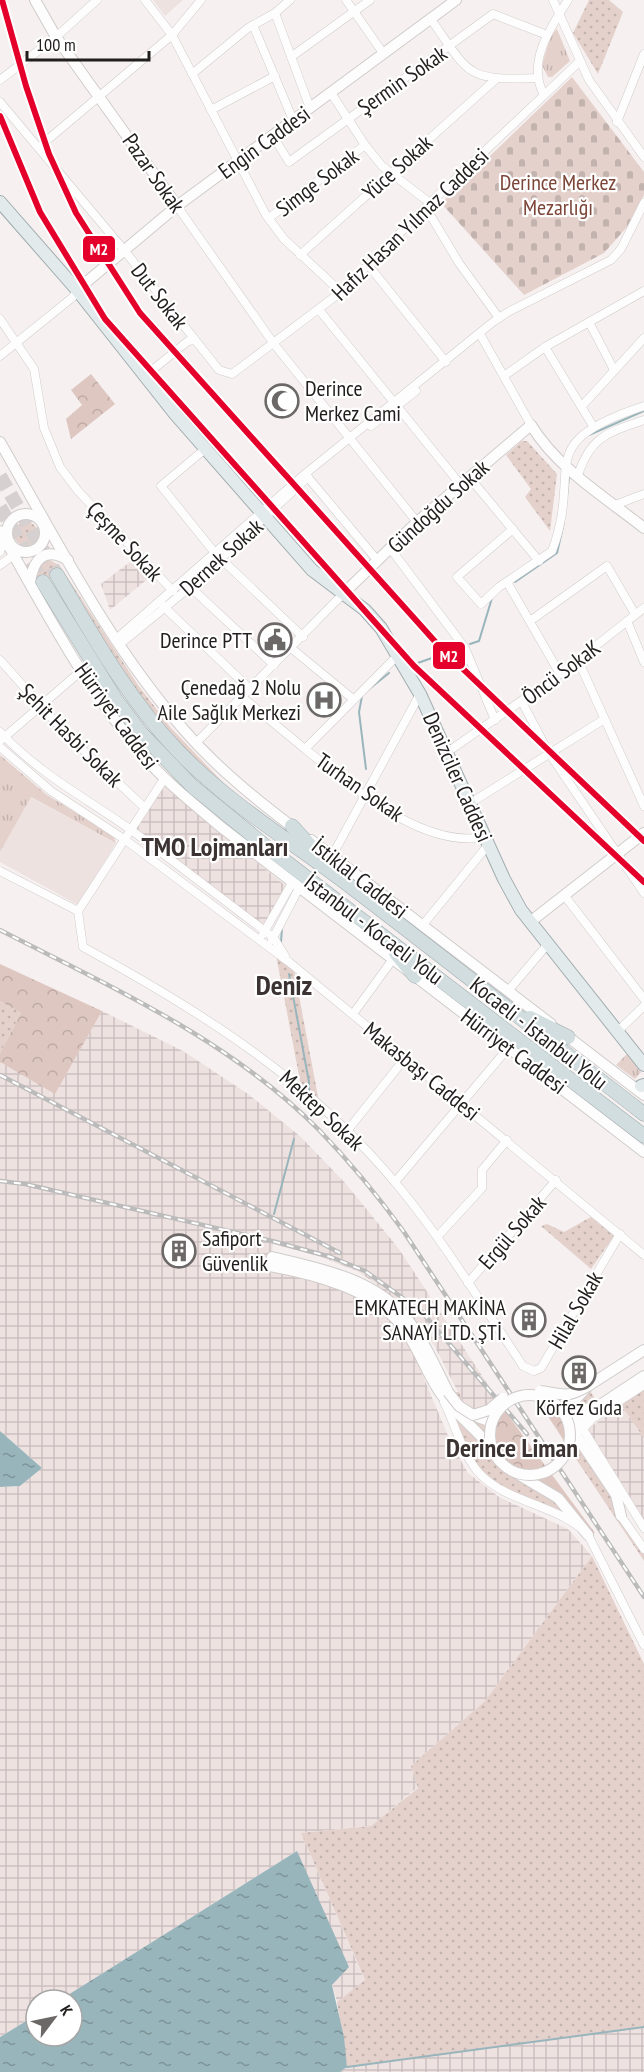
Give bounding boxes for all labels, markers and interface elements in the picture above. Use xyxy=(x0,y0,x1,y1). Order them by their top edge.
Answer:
scale bar xyxy=(27,24,148,62)
text: 100 m xyxy=(36,33,76,56)
street label: Şermin Sokak xyxy=(352,39,452,121)
street label: Engin Caddesi xyxy=(213,99,315,185)
street label: Pazar Sokak xyxy=(117,128,192,218)
street label: Yüce Sokak xyxy=(356,128,438,206)
street label: Simge Sokak xyxy=(270,141,364,222)
street label: Hafız Hasan Yılmaz Caddesi xyxy=(326,142,494,306)
park label: Derince Merkez Mezarlığı xyxy=(500,168,616,221)
line badge: M2 xyxy=(82,235,116,263)
text: M2 xyxy=(90,239,108,259)
street label: Dut Sokak xyxy=(125,257,195,335)
place label: Derince Merkez Cami xyxy=(305,374,401,427)
mosque icon: Derince Merkez Cami xyxy=(264,383,300,419)
street label: Gündoğdu Sokak xyxy=(381,453,495,559)
street label: Çeşme Sokak xyxy=(81,495,169,587)
street label: Dernek Sokak xyxy=(173,512,269,602)
public building icon: Derince PTT xyxy=(257,622,293,658)
place label: Derince PTT xyxy=(160,626,252,654)
street label: Öncü SokaK xyxy=(516,633,606,711)
line badge: M2 xyxy=(432,641,466,670)
text: M2 xyxy=(440,646,458,666)
street label: Hürriyet Caddesi xyxy=(69,657,165,775)
place label: Çenedağ 2 Nolu Aile Sağlık Merkezi xyxy=(158,673,301,726)
street label: Şehit Hasbi Sokak xyxy=(13,677,129,793)
hospital icon: Çenedağ 2 Nolu Aile Sağlık Merkezi xyxy=(306,682,342,718)
street label: Denizciler Caddesi xyxy=(417,708,499,846)
street label: Turhan Sokak xyxy=(311,747,410,828)
district label: TMO Lojmanları xyxy=(142,830,288,863)
street label: İstiklal Caddesi xyxy=(306,832,414,924)
street label: İstanbul - Kocaeli Yolu xyxy=(299,868,449,990)
district label: Deniz xyxy=(256,966,312,1003)
street label: Kocaeli - İstanbul Yolu xyxy=(465,970,613,1096)
street label: Hürriyet Caddesi xyxy=(456,1002,572,1100)
street label: Makasbaşı Caddesi xyxy=(358,1016,486,1126)
street label: Mektep Sokak xyxy=(274,1064,371,1157)
street label: Ergül Sokak xyxy=(472,1189,552,1275)
place label: Safiport Güvenlik xyxy=(202,1224,269,1277)
building icon: Safiport Güvenlik xyxy=(161,1233,197,1269)
street label: Hilal Sokak xyxy=(542,1266,609,1354)
place label: EMKATECH MAKİNA SANAYİ LTD. ŞTİ. xyxy=(355,1293,507,1346)
building icon: EMKATECH MAKİNA SANAYİ LTD. ŞTİ. xyxy=(511,1302,547,1338)
building icon: Körfez Gıda xyxy=(561,1355,597,1391)
place label: Körfez Gıda xyxy=(536,1393,622,1421)
district label: Derince Liman xyxy=(446,1431,578,1464)
north arrow xyxy=(24,1988,84,2048)
text: K xyxy=(56,2001,78,2019)

